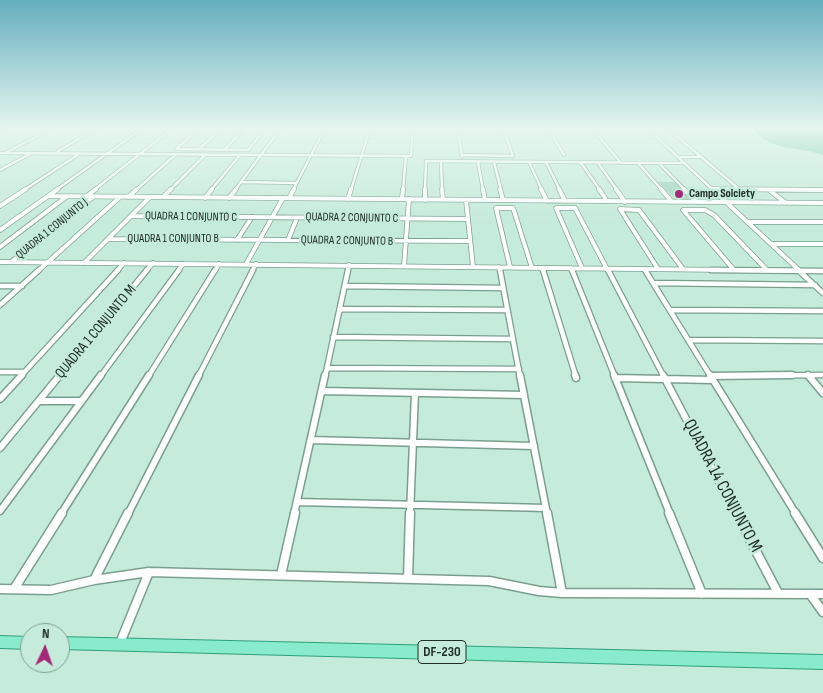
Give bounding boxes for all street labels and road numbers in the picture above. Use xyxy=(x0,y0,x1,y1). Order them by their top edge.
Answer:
street label: QUADRA 1 CONJUNTO J xyxy=(13,196,91,262)
street label: QUADRA 1 CONJUNTO C xyxy=(145,209,237,225)
street label: QUADRA 2 CONJUNTO C xyxy=(305,210,399,226)
street label: QUADRA 1 CONJUNTO B xyxy=(127,232,219,246)
street label: QUADRA 2 CONJUNTO B xyxy=(301,233,393,249)
street label: QUADRA 1 CONJUNTO M xyxy=(52,282,140,382)
street label: QUADRA 14 CONJUNTO M xyxy=(678,416,766,556)
road number: DF-230 xyxy=(418,640,466,664)

